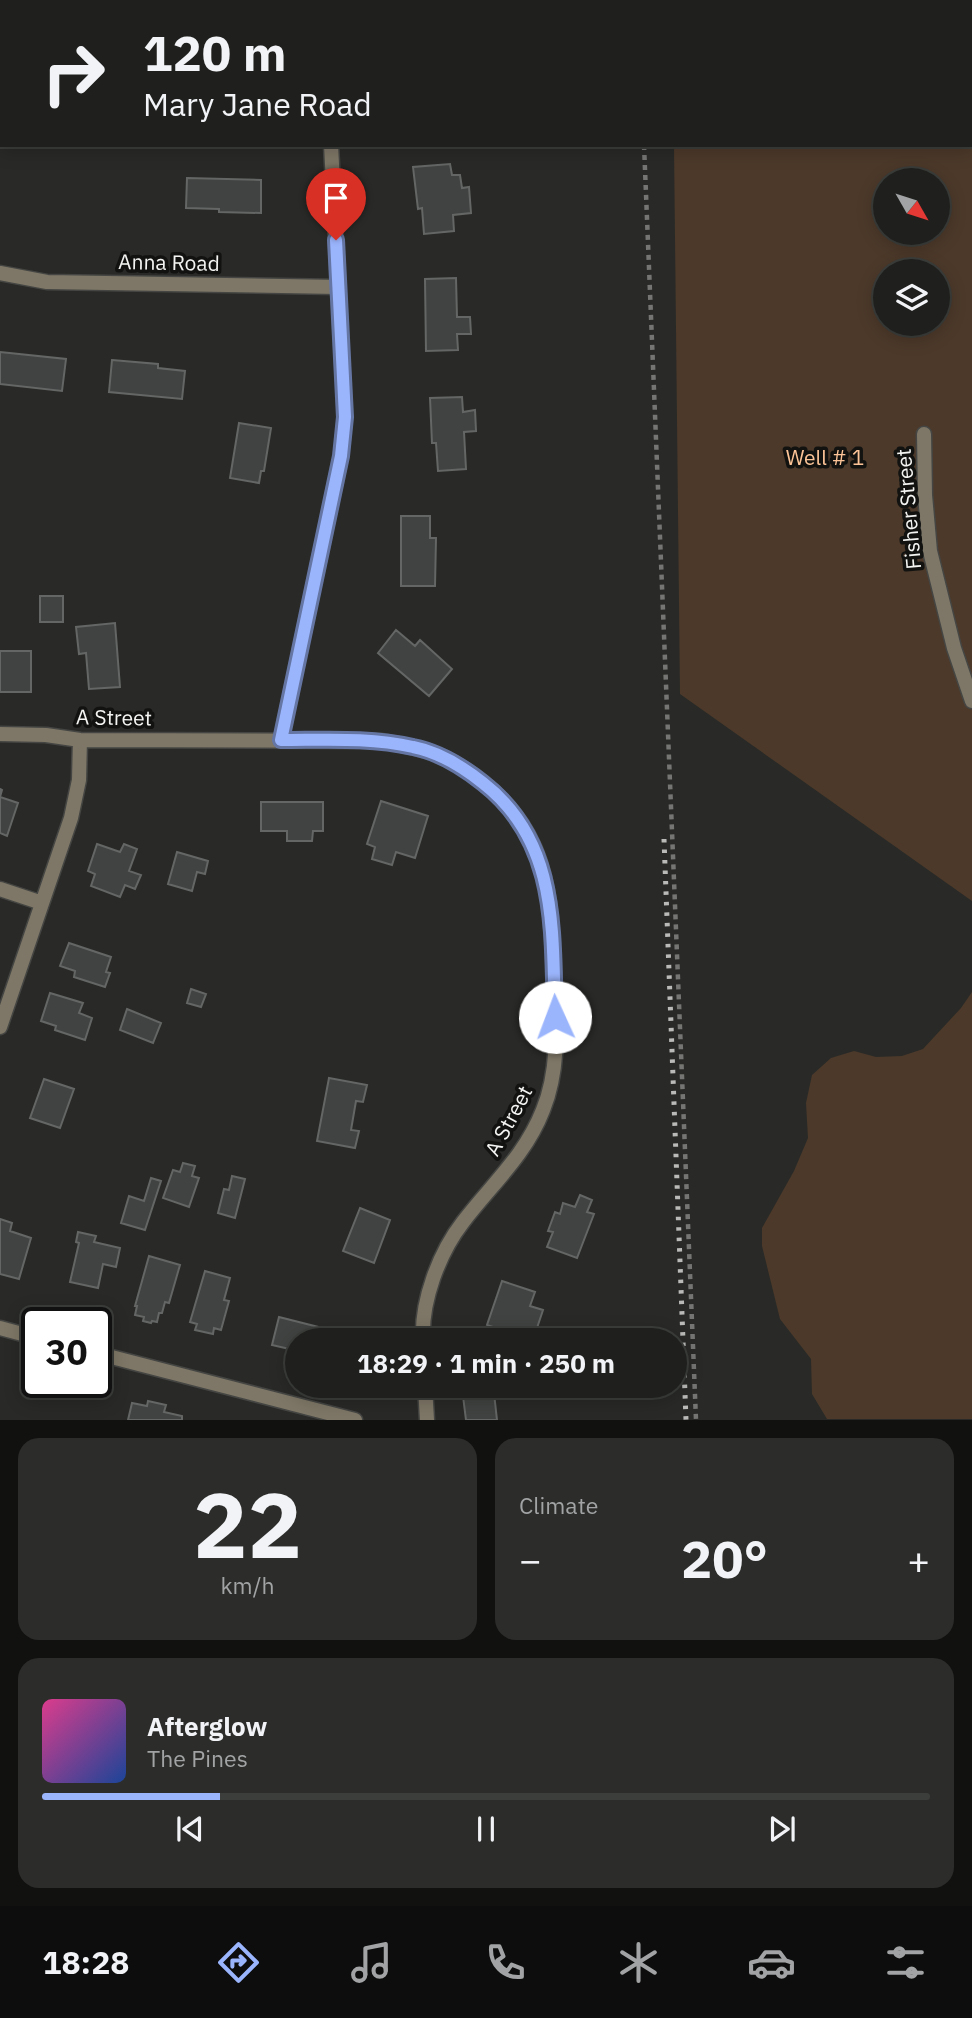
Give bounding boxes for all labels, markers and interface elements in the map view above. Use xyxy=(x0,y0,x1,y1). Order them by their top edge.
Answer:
text: 120 m xyxy=(143,21,287,84)
icon: right xyxy=(28,28,119,119)
text: Mary Jane Road xyxy=(143,83,372,125)
pin xyxy=(306,168,366,240)
north arrow xyxy=(873,168,950,245)
map controls xyxy=(873,168,950,336)
icon: arrive xyxy=(317,179,355,217)
street label: Anna Road xyxy=(118,247,220,277)
button: layers xyxy=(873,259,950,336)
park label: Well # 1 xyxy=(786,443,864,471)
street label: Fisher Street xyxy=(889,448,927,571)
street label: A Street xyxy=(76,702,152,732)
position arrow xyxy=(518,980,592,1054)
street label: A Street xyxy=(478,1080,538,1161)
speed limit sign: 30 xyxy=(21,1307,112,1398)
text: 18:29 · 1 min · 250 m xyxy=(357,1346,615,1380)
text: 22 xyxy=(193,1465,302,1583)
text: Climate xyxy=(519,1490,598,1520)
text: 20° xyxy=(681,1525,768,1592)
text: − xyxy=(519,1535,542,1584)
text: + xyxy=(907,1535,930,1584)
text: km/h xyxy=(220,1570,275,1600)
text: Afterglow xyxy=(147,1709,267,1743)
text: The Pines xyxy=(147,1743,248,1773)
icon: previous xyxy=(171,1810,209,1848)
icon: pause xyxy=(467,1810,505,1848)
icon: next xyxy=(763,1810,801,1848)
icon: directions xyxy=(214,1938,263,1987)
icon: music xyxy=(347,1938,396,1987)
icon: phone xyxy=(481,1938,530,1987)
icon: climate xyxy=(614,1938,663,1987)
icon: car xyxy=(747,1938,796,1987)
icon: filters xyxy=(881,1938,930,1987)
text: 18:28 xyxy=(42,1941,130,1983)

